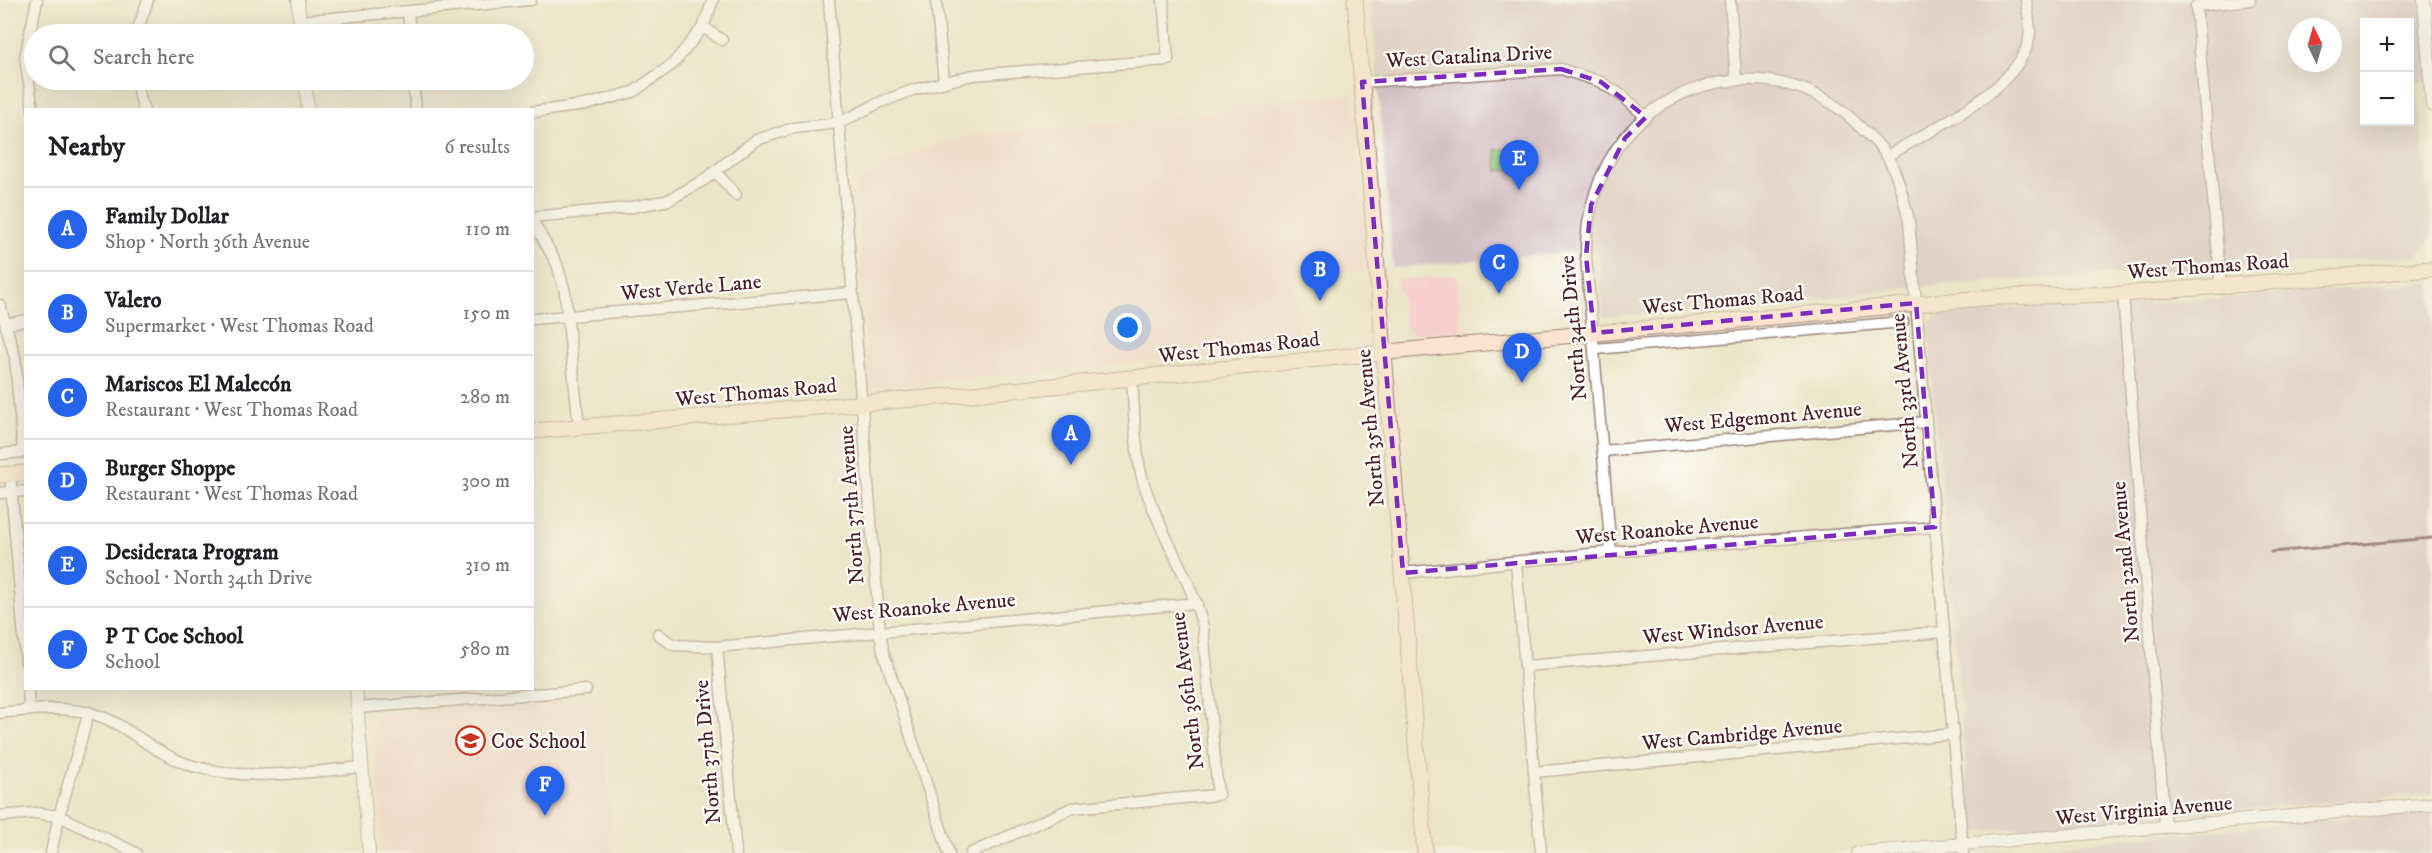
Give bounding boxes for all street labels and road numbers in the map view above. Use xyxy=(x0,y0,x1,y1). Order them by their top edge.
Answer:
street label: West Catalina Drive xyxy=(1384,40,1553,74)
street label: West Thomas Road xyxy=(2125,248,2290,286)
street label: North 34th Drive xyxy=(1555,254,1593,402)
street label: West Verde Lane xyxy=(619,269,763,307)
street label: West Thomas Road xyxy=(1640,281,1805,321)
street label: North 33rd Avenue xyxy=(1885,312,1925,470)
street label: West Thomas Road xyxy=(1156,327,1322,369)
street label: North 35th Avenue xyxy=(1351,348,1391,508)
street label: West Thomas Road xyxy=(673,373,838,413)
street label: West Edgemont Avenue xyxy=(1662,396,1863,440)
street label: North 37th Avenue xyxy=(833,425,871,585)
street label: North 32nd Avenue xyxy=(2106,480,2146,644)
street label: West Roanoke Avenue xyxy=(1574,509,1760,551)
street label: West Roanoke Avenue xyxy=(831,587,1017,629)
street label: West Windsor Avenue xyxy=(1641,609,1825,651)
street label: North 36th Avenue xyxy=(1165,610,1211,771)
street label: North 37th Drive xyxy=(689,678,727,825)
street label: West Cambridge Avenue xyxy=(1640,713,1844,757)
street label: West Virginia Avenue xyxy=(2054,790,2234,832)

